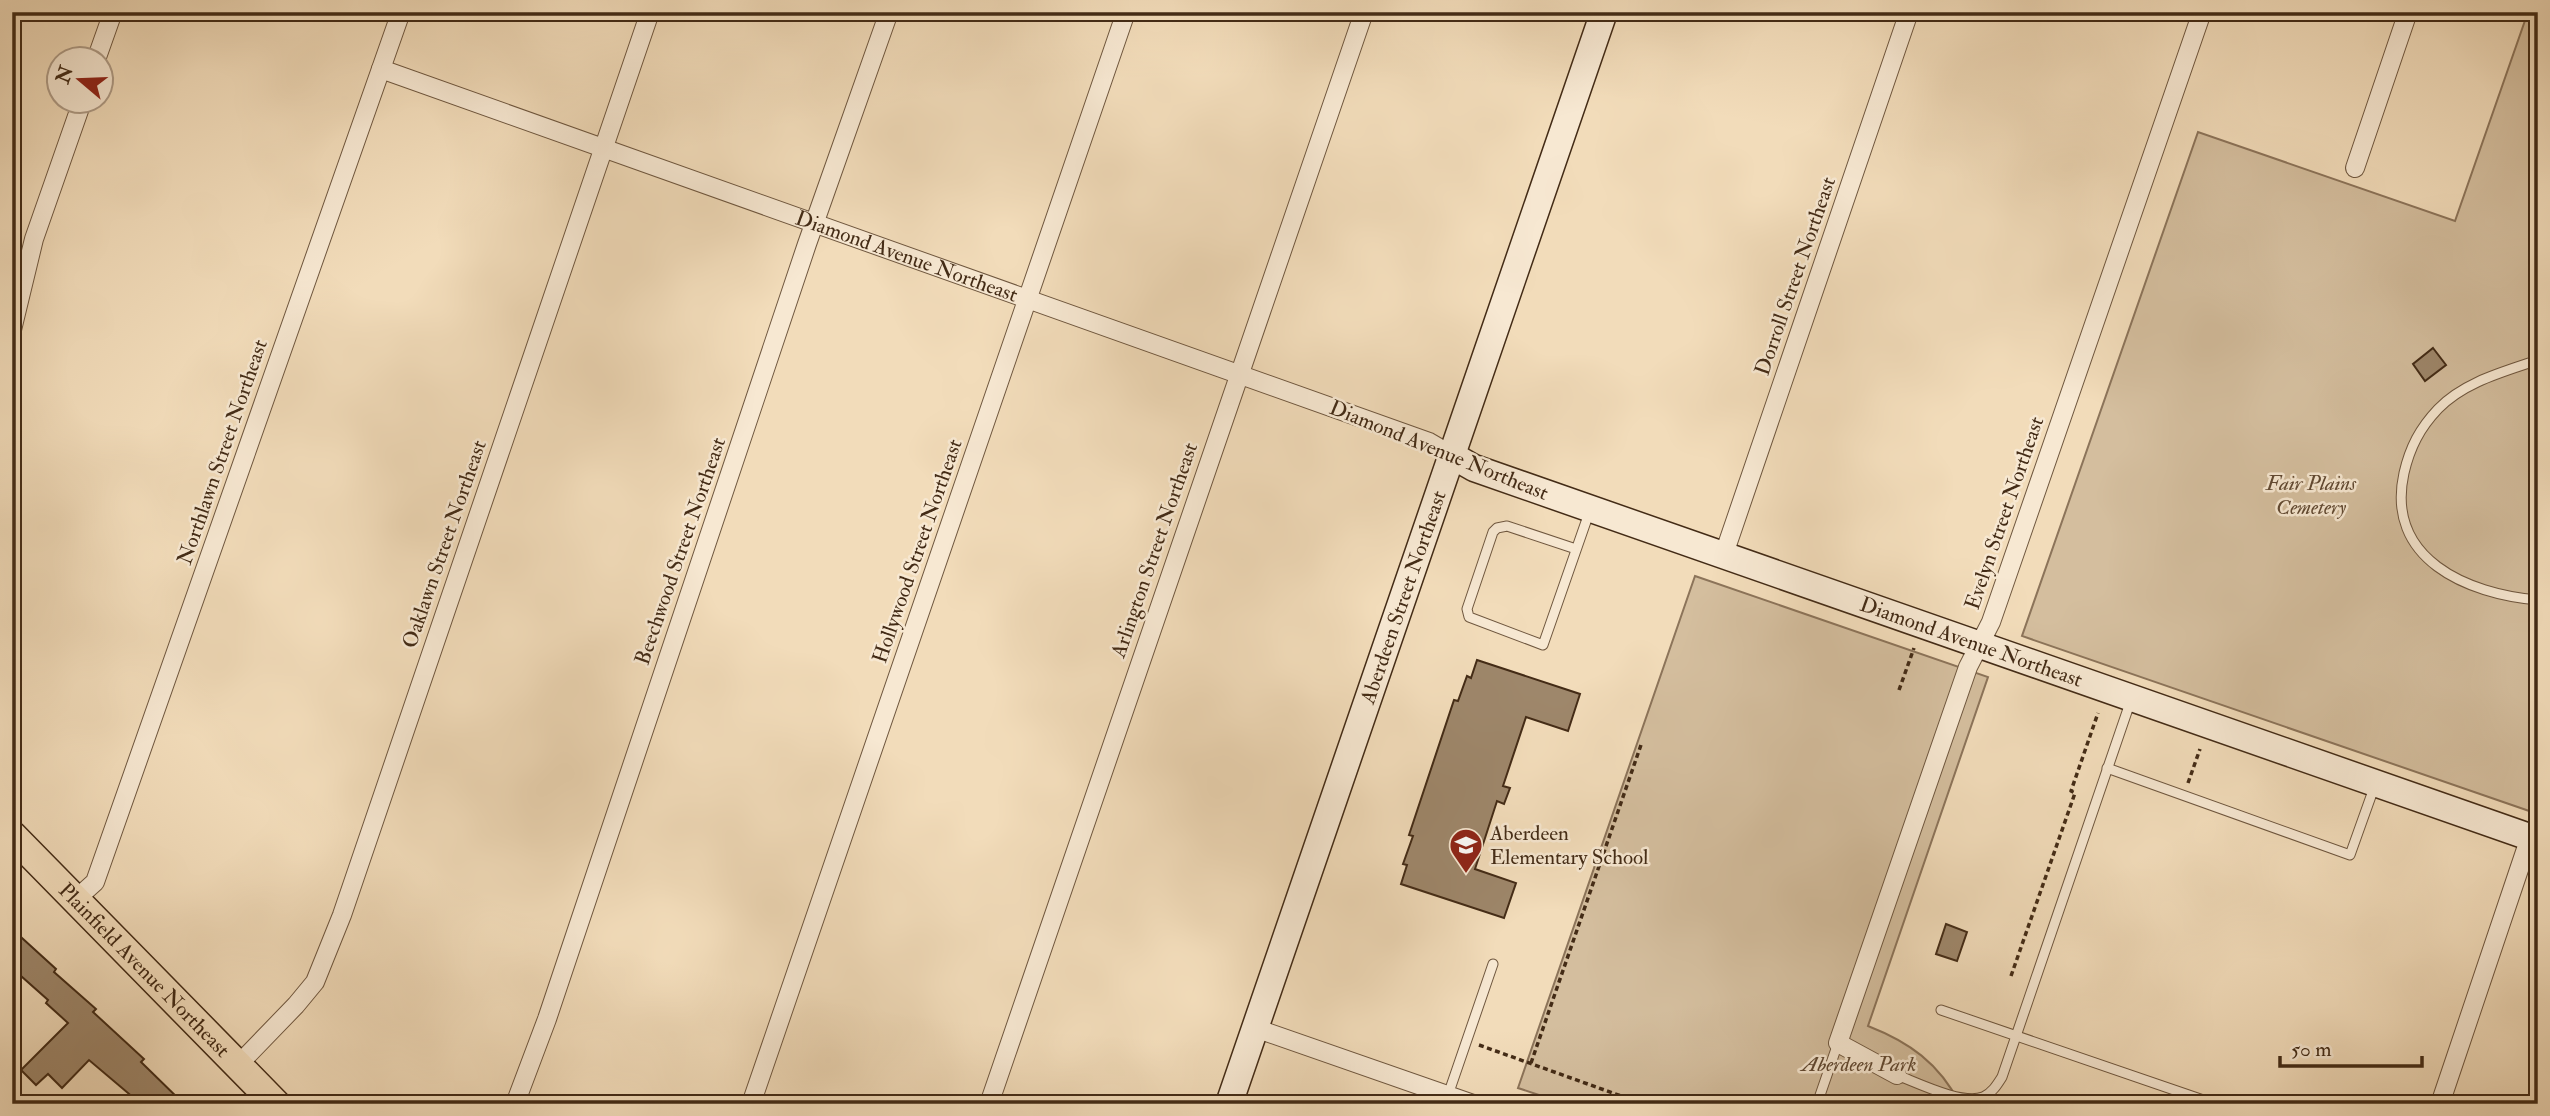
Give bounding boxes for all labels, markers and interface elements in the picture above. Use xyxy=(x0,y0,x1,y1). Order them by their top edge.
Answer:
north arrow xyxy=(46,46,116,116)
text: N xyxy=(50,62,79,88)
street label: Dorroll Street Northeast xyxy=(1749,173,1842,379)
street label: Diamond Avenue Northeast xyxy=(792,205,1021,309)
street label: Northlawn Street Northeast xyxy=(171,336,274,568)
street label: Diamond Avenue Northeast xyxy=(1325,394,1552,507)
street label: Evelyn Street Northeast xyxy=(1959,413,2050,613)
street label: Beechwood Street Northeast xyxy=(629,434,732,668)
street label: Hollywood Street Northeast xyxy=(866,435,969,667)
street label: Oaklawn Street Northeast xyxy=(396,436,493,652)
street label: Arlington Street Northeast xyxy=(1105,439,1204,662)
park label: Fair Plains Cemetery xyxy=(2265,470,2357,521)
street label: Aberdeen Street Northeast xyxy=(1354,487,1453,708)
street label: Diamond Avenue Northeast xyxy=(1856,591,2086,694)
place label: Aberdeen Elementary School xyxy=(1489,820,1649,871)
school or university icon: Aberdeen Elementary School xyxy=(1447,826,1485,875)
street label: Plainfield Avenue Northeast xyxy=(52,877,236,1063)
scale bar xyxy=(2280,1025,2422,1069)
text: 50 m xyxy=(2291,1036,2332,1063)
park label: Aberdeen Park xyxy=(1799,1051,1917,1078)

